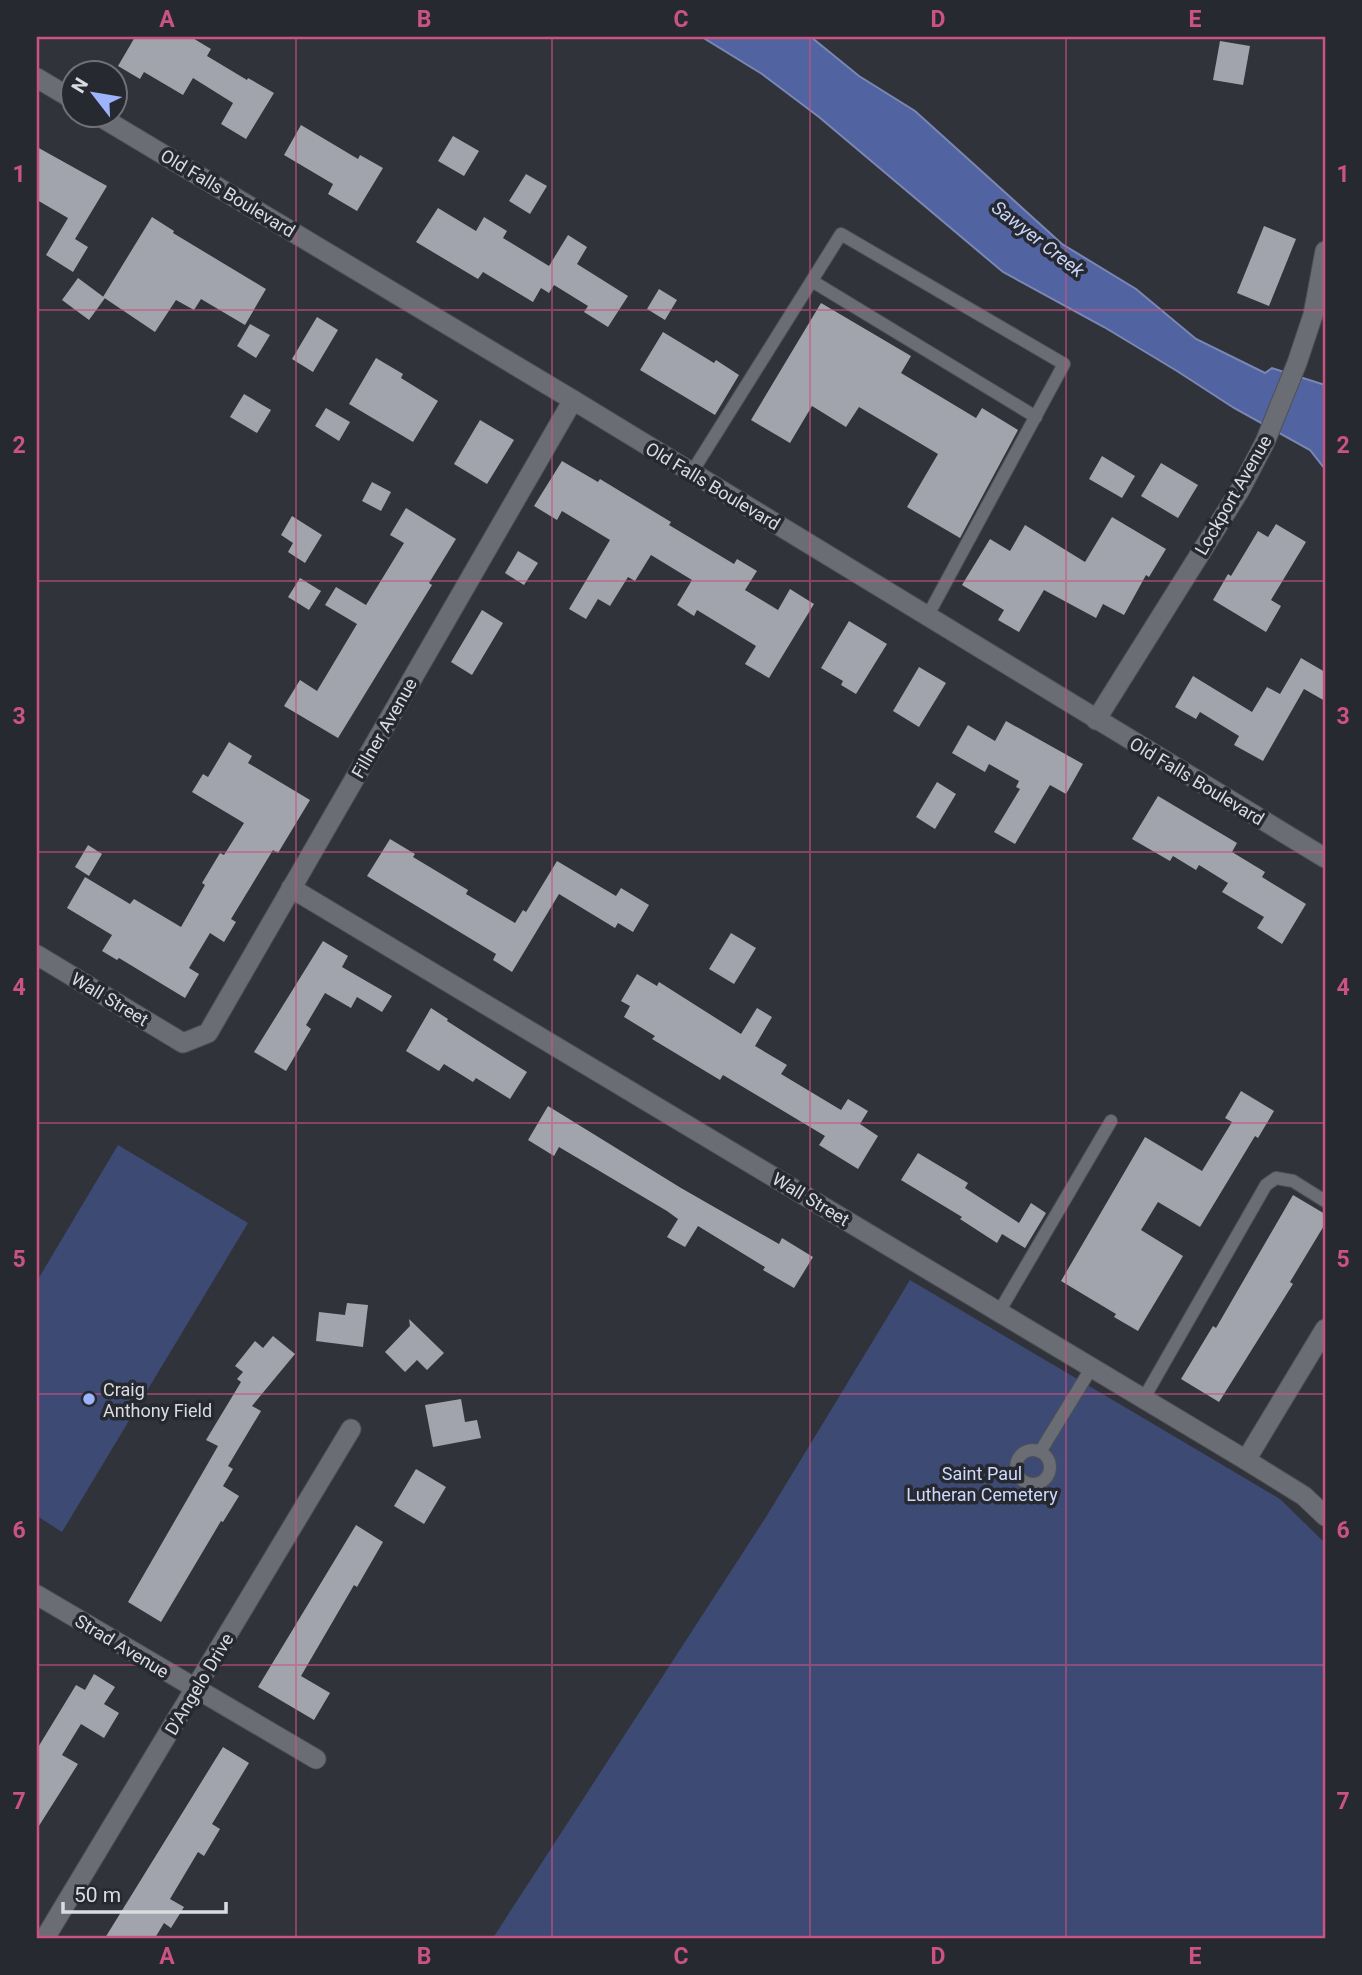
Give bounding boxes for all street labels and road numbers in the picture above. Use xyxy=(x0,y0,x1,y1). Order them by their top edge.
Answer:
street label: Old Falls Boulevard xyxy=(157,145,299,241)
street label: Lockport Avenue xyxy=(1190,431,1276,559)
street label: Old Falls Boulevard xyxy=(642,438,784,534)
street label: Fillner Avenue xyxy=(347,674,421,782)
street label: Old Falls Boulevard xyxy=(1126,733,1268,829)
street label: Wall Street xyxy=(68,968,152,1030)
street label: Wall Street xyxy=(769,1168,853,1230)
street label: Strad Avenue xyxy=(71,1610,173,1682)
street label: D'Angelo Drive xyxy=(160,1629,238,1739)

